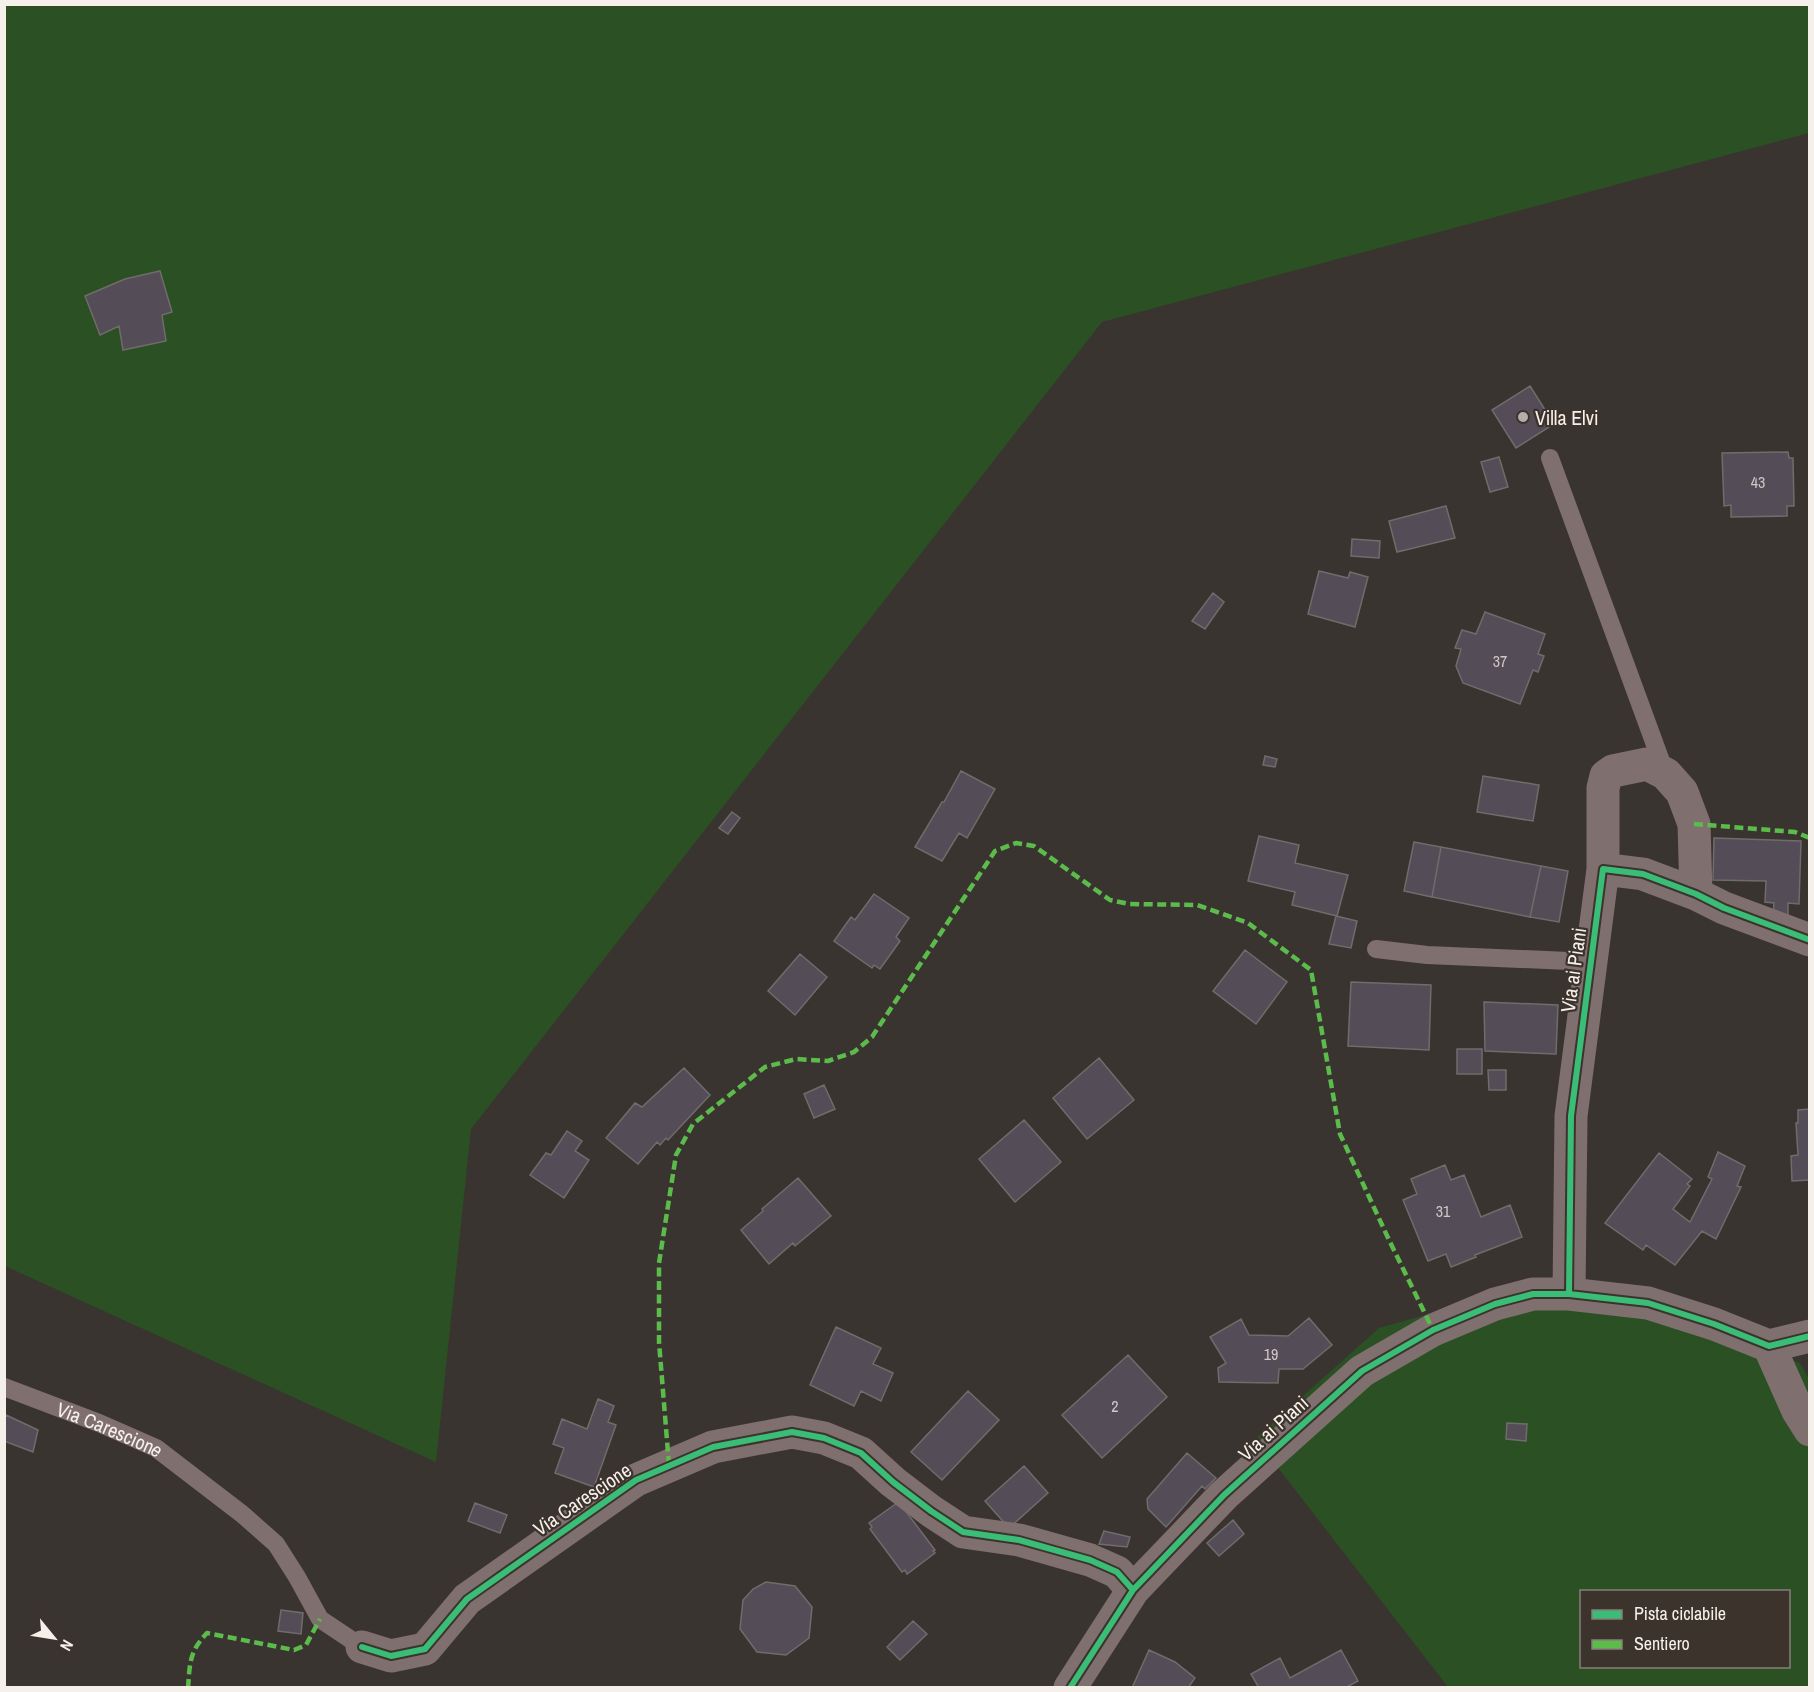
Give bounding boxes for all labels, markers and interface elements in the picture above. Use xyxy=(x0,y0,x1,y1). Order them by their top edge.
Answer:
place label: Villa Elvi xyxy=(1535,404,1599,431)
marker: Villa Elvi xyxy=(1516,410,1530,424)
house number: 43 xyxy=(1751,471,1765,493)
house number: 37 xyxy=(1493,650,1507,672)
street label: Via ai Piani xyxy=(1554,926,1592,1014)
house number: 31 xyxy=(1436,1200,1451,1222)
house number: 19 xyxy=(1264,1343,1278,1365)
street label: Via ai Piani xyxy=(1232,1389,1314,1467)
street label: Via Carescione xyxy=(53,1395,169,1463)
house number: 2 xyxy=(1111,1395,1119,1417)
street label: Via Carescione xyxy=(528,1456,636,1542)
legend xyxy=(1580,1590,1790,1668)
text: Pista ciclabile xyxy=(1634,1601,1726,1626)
north arrow xyxy=(24,1608,84,1668)
text: Sentiero xyxy=(1634,1631,1690,1656)
text: N xyxy=(55,1636,79,1655)

